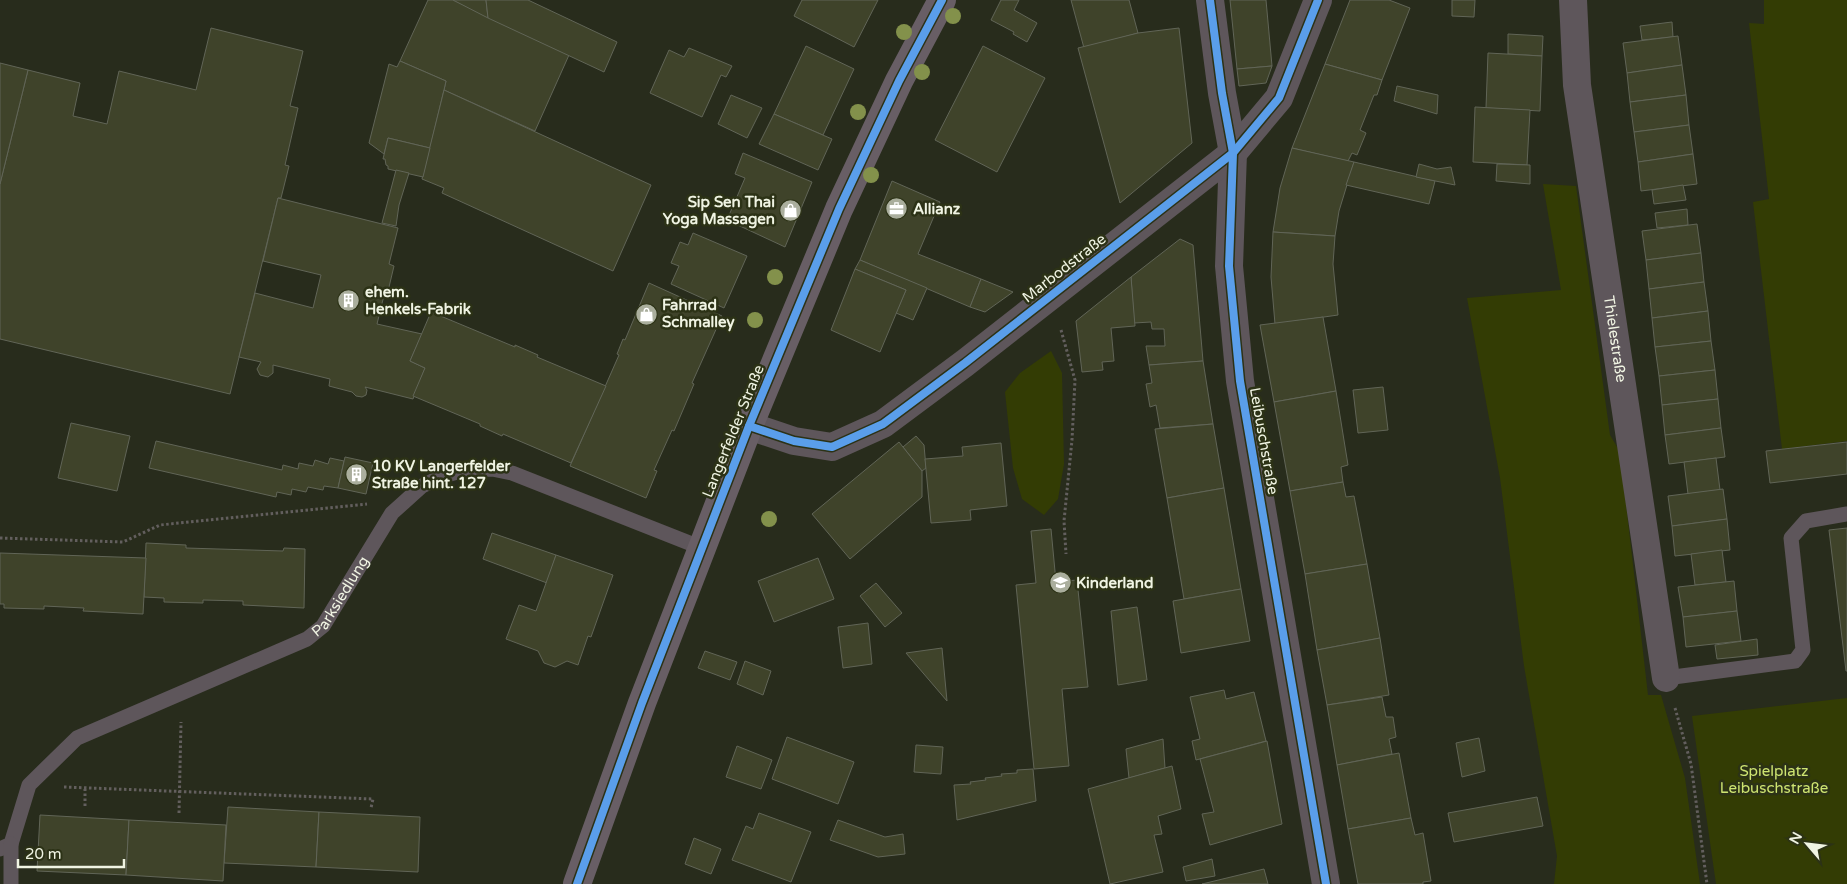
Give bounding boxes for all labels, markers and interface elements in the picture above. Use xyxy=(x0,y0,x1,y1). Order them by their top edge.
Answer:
place label: Sip Sen Thai Yoga Massagen xyxy=(663,193,775,229)
office icon: Allianz xyxy=(885,197,909,221)
shop icon: Sip Sen Thai Yoga Massagen xyxy=(779,199,803,223)
place label: Allianz xyxy=(913,200,961,218)
street label: Marbodstraße xyxy=(1019,230,1109,306)
place label: ehem. Henkels-Fabrik xyxy=(365,283,471,318)
building icon: ehem. Henkels-Fabrik xyxy=(337,289,361,313)
street label: Thielestraße xyxy=(1600,295,1631,384)
place label: Fahrrad Schmalley xyxy=(662,296,735,332)
shop icon: Fahrrad Schmalley xyxy=(634,302,658,326)
street label: Langerfelder Straße xyxy=(698,362,768,500)
street label: Leibuschstraße xyxy=(1246,386,1282,496)
place label: 10 KV Langerfelder Straße hint. 127 xyxy=(372,457,510,492)
building icon: 10 KV Langerfelder Straße hint. 127 xyxy=(344,463,368,487)
street label: Parksiedlung xyxy=(308,553,373,641)
school or university icon: Kinderland xyxy=(1048,571,1072,595)
place label: Kinderland xyxy=(1076,574,1153,592)
park label: Spielplatz Leibuschstraße xyxy=(1720,762,1828,797)
north arrow xyxy=(1782,819,1832,869)
text: N xyxy=(1786,829,1806,847)
scale bar xyxy=(18,836,124,868)
text: 20 m xyxy=(25,845,62,863)

